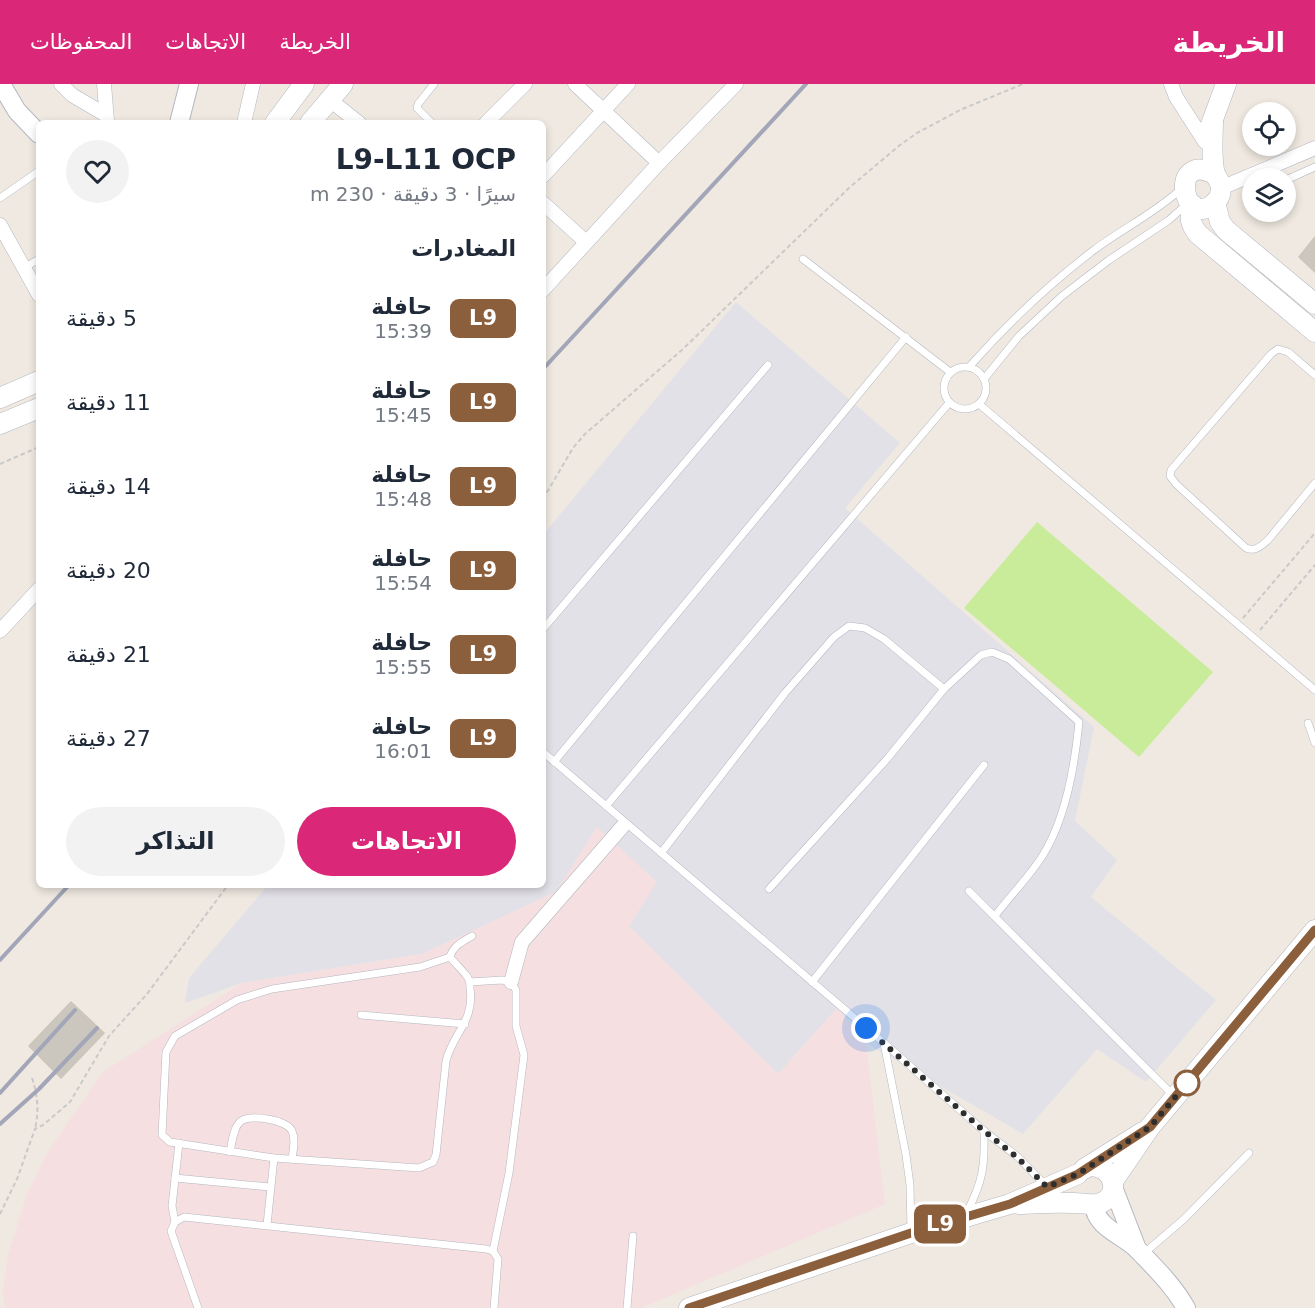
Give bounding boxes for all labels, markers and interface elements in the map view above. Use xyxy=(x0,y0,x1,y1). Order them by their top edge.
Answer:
text: الخريطة xyxy=(1173,26,1285,59)
text: المحفوظات xyxy=(30,30,132,54)
text: الاتجاهات xyxy=(165,30,246,54)
text: الخريطة xyxy=(279,30,351,54)
map controls xyxy=(1242,102,1296,222)
button: locate xyxy=(1242,102,1296,156)
button: heart xyxy=(66,140,129,203)
text: L9-L11 OCP xyxy=(336,143,516,176)
button: layers xyxy=(1242,168,1296,222)
text: سيرًا · 3 دقيقة · 230 m xyxy=(310,182,516,206)
text: المغادرات xyxy=(411,236,516,261)
text: حافلة xyxy=(371,294,432,319)
text: 5 دقيقة xyxy=(66,306,137,331)
text: L9 xyxy=(469,306,497,330)
text: 15:39 xyxy=(374,319,432,343)
text: حافلة xyxy=(371,378,432,403)
text: 11 دقيقة xyxy=(66,390,151,415)
text: L9 xyxy=(469,390,497,414)
text: 15:45 xyxy=(374,403,432,427)
text: حافلة xyxy=(371,462,432,487)
text: 14 دقيقة xyxy=(66,474,151,499)
text: L9 xyxy=(469,474,497,498)
text: 15:48 xyxy=(374,487,432,511)
text: حافلة xyxy=(371,546,432,571)
text: 20 دقيقة xyxy=(66,558,151,583)
text: L9 xyxy=(469,558,497,582)
text: 15:54 xyxy=(374,571,432,595)
text: حافلة xyxy=(371,630,432,655)
text: 21 دقيقة xyxy=(66,642,151,667)
text: L9 xyxy=(469,642,497,666)
text: 15:55 xyxy=(374,655,432,679)
text: حافلة xyxy=(371,714,432,739)
text: 27 دقيقة xyxy=(66,726,151,751)
text: L9 xyxy=(469,726,497,750)
text: 16:01 xyxy=(374,739,432,763)
button: التذاكر xyxy=(66,807,285,876)
button: الاتجاهات xyxy=(297,807,516,876)
your location xyxy=(851,1013,881,1043)
unlabelled marker xyxy=(1174,1070,1200,1096)
line badge: L9 xyxy=(913,1204,967,1244)
text: L9 xyxy=(926,1212,954,1236)

